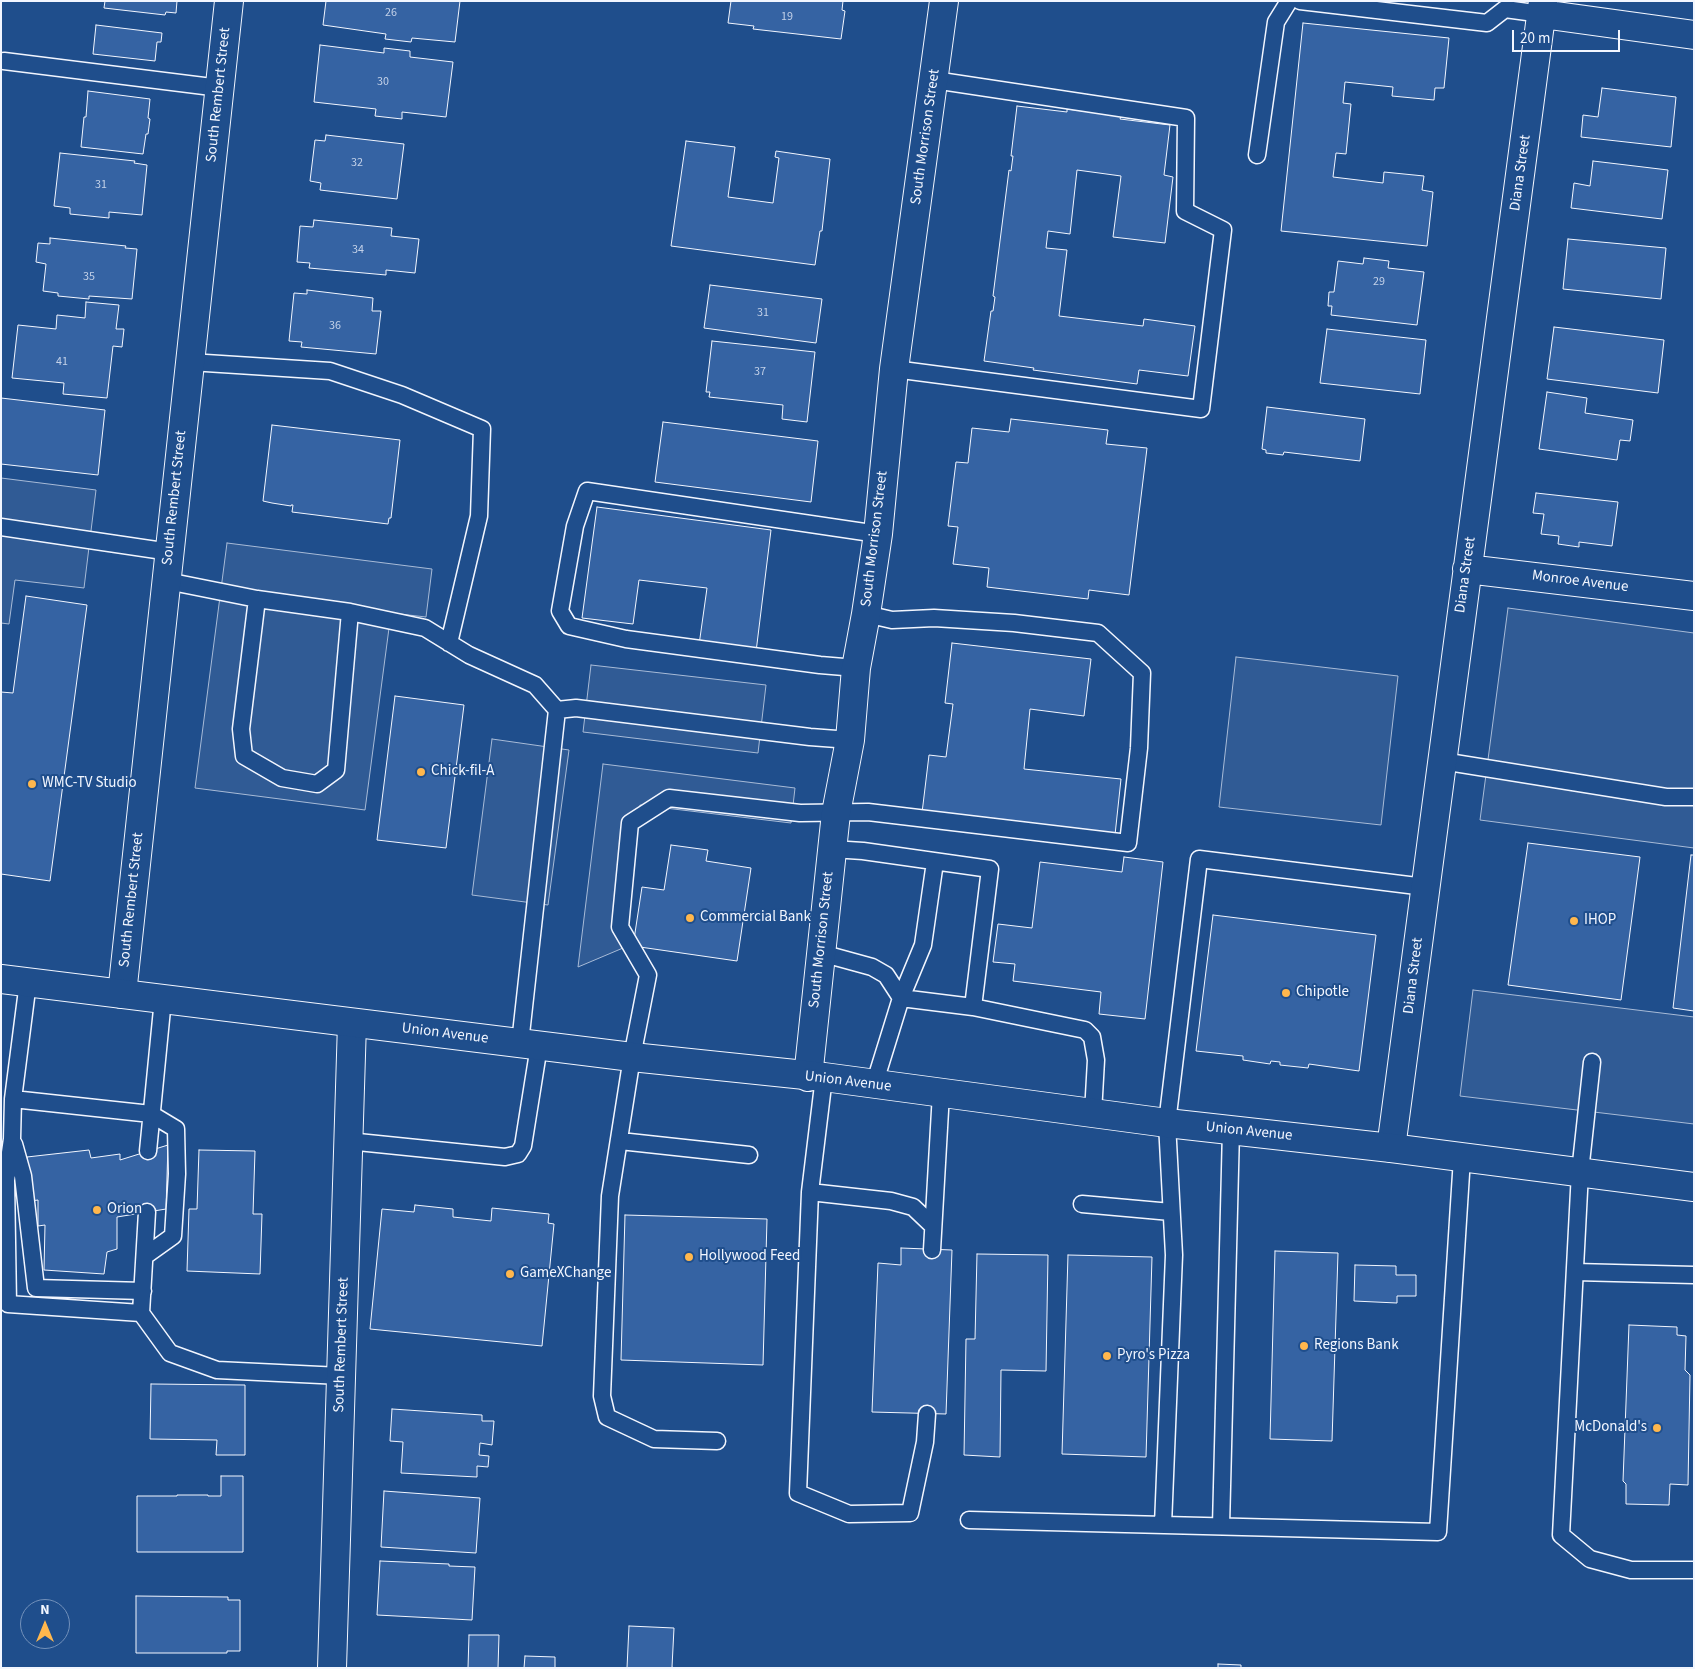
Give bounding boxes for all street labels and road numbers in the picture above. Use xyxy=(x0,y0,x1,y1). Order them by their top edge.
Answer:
street label: South Rembert Street xyxy=(203,27,235,163)
street label: South Morrison Street xyxy=(908,68,944,206)
street label: Diana Street xyxy=(1507,134,1535,212)
street label: South Rembert Street xyxy=(159,430,191,566)
street label: South Morrison Street xyxy=(858,470,892,608)
street label: Diana Street xyxy=(1452,536,1480,614)
street label: Monroe Avenue xyxy=(1531,567,1629,597)
street label: South Rembert Street xyxy=(116,832,148,968)
street label: South Morrison Street xyxy=(806,871,838,1009)
street label: Diana Street xyxy=(1400,937,1428,1015)
street label: Union Avenue xyxy=(401,1020,489,1048)
street label: Union Avenue xyxy=(804,1068,892,1096)
street label: Union Avenue xyxy=(1205,1118,1293,1146)
street label: South Rembert Street xyxy=(331,1277,353,1413)

